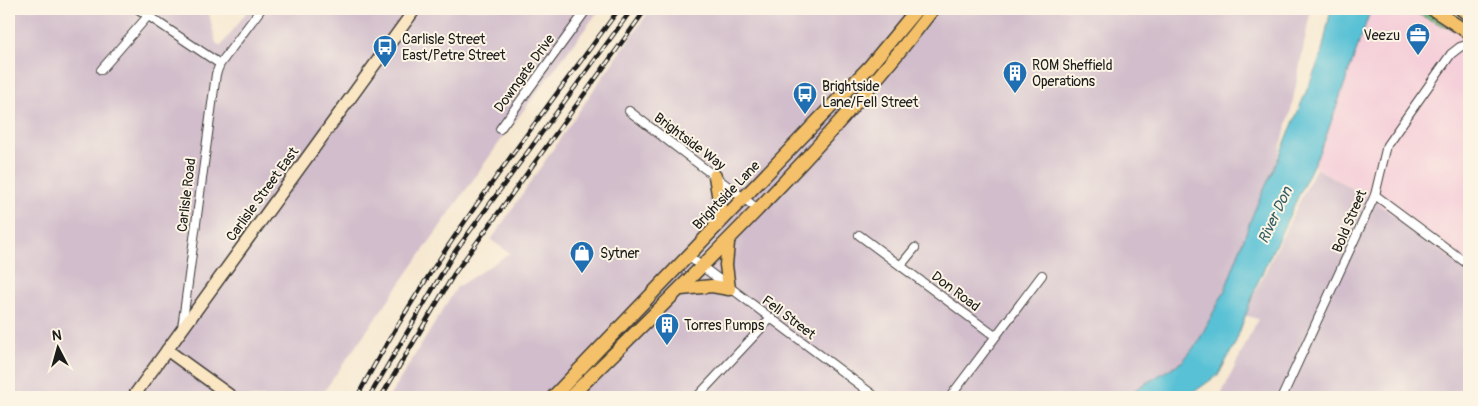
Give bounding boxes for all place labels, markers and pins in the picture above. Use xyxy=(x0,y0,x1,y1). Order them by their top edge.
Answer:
office icon: Veezu xyxy=(1405,22,1431,56)
place label: Veezu xyxy=(1363,27,1400,44)
place label: Carlisle Street East/Petre Street xyxy=(402,31,506,64)
bus stop icon: Carlisle Street East/Petre Street xyxy=(372,34,398,68)
place label: ROM Sheffield Operations xyxy=(1032,57,1113,90)
building icon: ROM Sheffield Operations xyxy=(1002,60,1028,94)
place label: Brightside Lane/Fell Street xyxy=(822,78,919,111)
bus stop icon: Brightside Lane/Fell Street xyxy=(792,81,818,115)
shop icon: Sytner xyxy=(569,240,595,274)
place label: Sytner xyxy=(600,245,640,262)
building icon: Torres Pumps xyxy=(654,312,680,346)
place label: Torres Pumps xyxy=(684,317,765,334)

